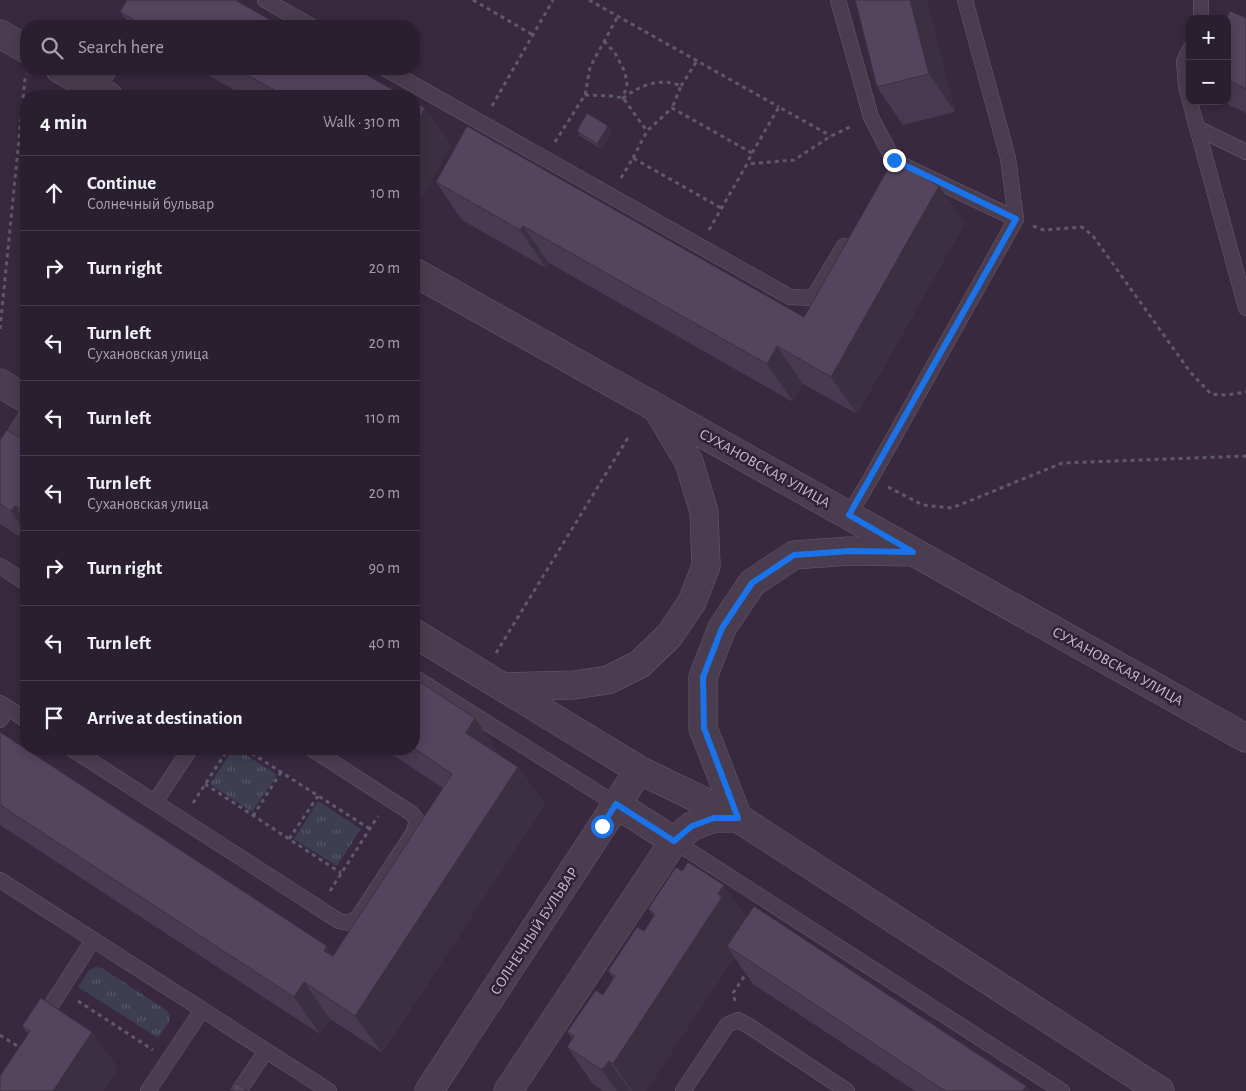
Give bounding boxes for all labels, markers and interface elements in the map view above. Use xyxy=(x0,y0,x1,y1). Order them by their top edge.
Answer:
map controls xyxy=(1186,15,1231,105)
button: + xyxy=(1186,15,1231,60)
search box xyxy=(20,20,420,75)
icon: search xyxy=(38,34,66,62)
text: Search here xyxy=(78,38,164,57)
button: − xyxy=(1186,60,1231,105)
text: 4 min xyxy=(40,112,87,133)
text: Walk · 310 m xyxy=(323,114,400,130)
route end xyxy=(883,149,906,172)
text: Continue xyxy=(87,174,156,193)
icon: ahead xyxy=(40,179,68,207)
text: 10 m xyxy=(371,185,400,201)
text: Солнечный бульвар xyxy=(87,196,214,212)
icon: right xyxy=(40,254,68,282)
text: Turn right xyxy=(87,259,162,278)
text: 20 m xyxy=(369,260,400,276)
text: Turn left xyxy=(87,324,151,343)
icon: left xyxy=(40,329,68,357)
text: 20 m xyxy=(369,335,400,351)
text: Сухановская улица xyxy=(87,346,209,362)
icon: left xyxy=(40,404,68,432)
text: Turn left xyxy=(87,409,151,428)
text: 110 m xyxy=(365,410,400,426)
street label: СУХАНОВСКАЯ УЛИЦА xyxy=(697,426,833,511)
text: Turn left xyxy=(87,474,151,493)
icon: left xyxy=(40,479,68,507)
text: 20 m xyxy=(369,485,400,501)
text: Сухановская улица xyxy=(87,496,209,512)
icon: right xyxy=(40,554,68,582)
text: Turn right xyxy=(87,559,162,578)
text: 90 m xyxy=(369,560,400,576)
street label: СУХАНОВСКАЯ УЛИЦА xyxy=(1050,624,1186,709)
icon: left xyxy=(40,629,68,657)
text: Turn left xyxy=(87,634,151,653)
text: 40 m xyxy=(368,635,400,651)
icon: arrive xyxy=(40,704,68,732)
text: Arrive at destination xyxy=(87,709,243,728)
route start xyxy=(591,815,614,838)
street label: СОЛНЕЧНЫЙ БУЛЬВАР xyxy=(488,865,581,998)

